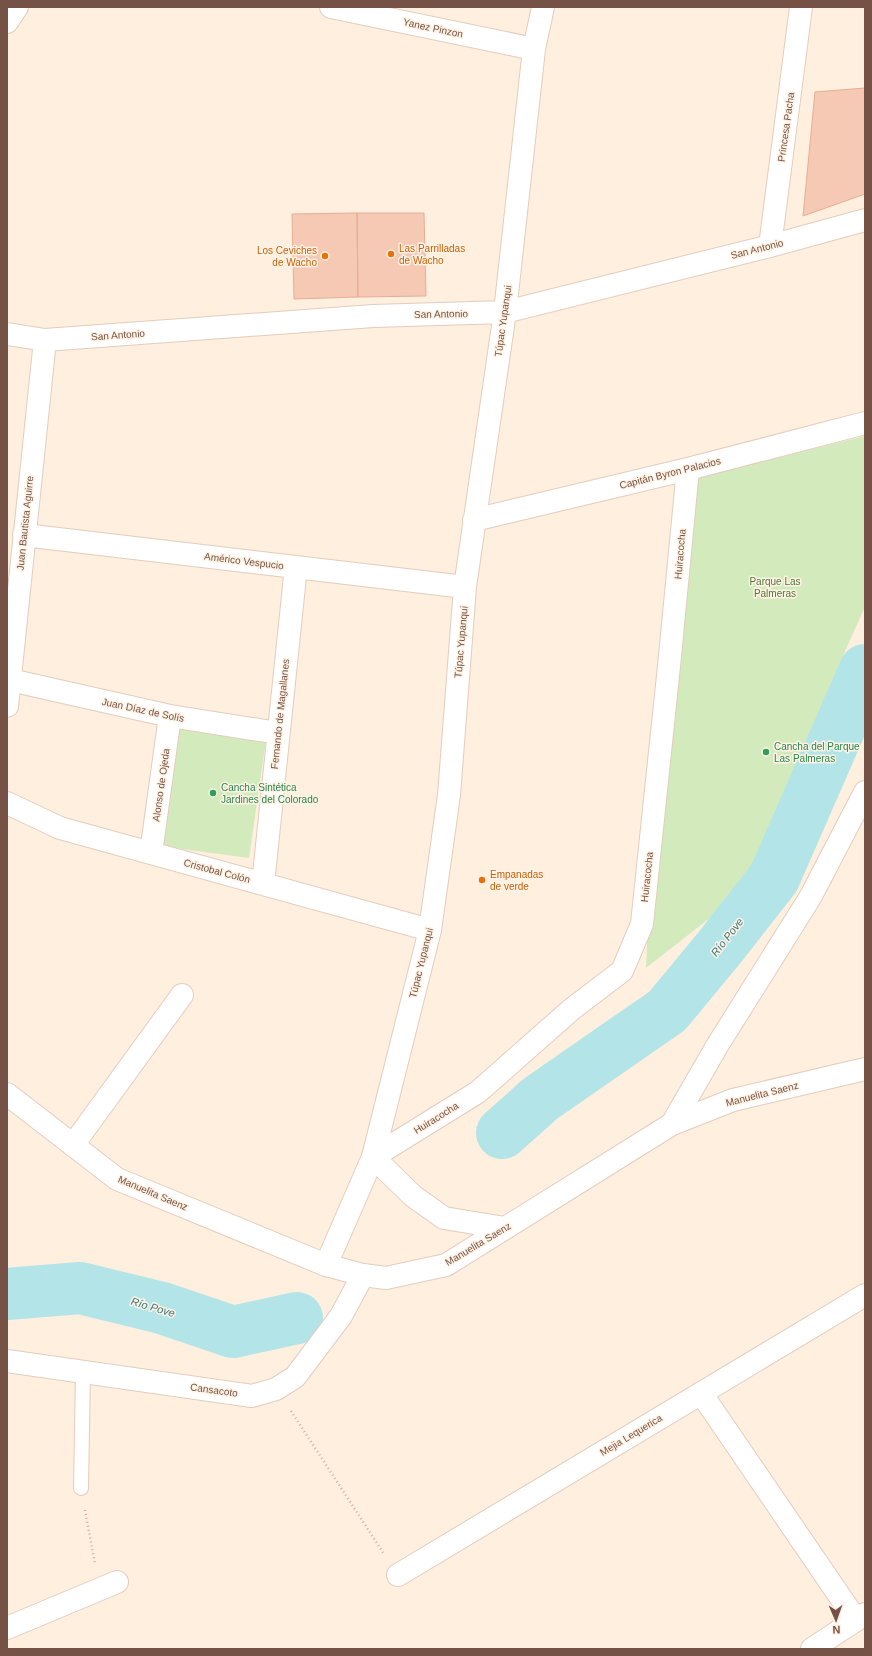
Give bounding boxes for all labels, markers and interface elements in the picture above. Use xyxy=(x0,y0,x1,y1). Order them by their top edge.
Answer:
street label: Yanez Pinzon xyxy=(402,16,464,40)
street label: Princesa Pacha xyxy=(776,91,796,162)
street label: San Antonio xyxy=(730,237,785,261)
place label: Las Parrilladas de Wacho xyxy=(399,243,465,266)
place label: Los Ceviches de Wacho xyxy=(257,245,317,268)
marker: Las Parrilladas de Wacho xyxy=(386,249,396,259)
marker: Los Ceviches de Wacho xyxy=(320,251,330,261)
street label: Túpac Yupanqui xyxy=(493,285,513,357)
street label: San Antonio xyxy=(414,308,468,320)
street label: San Antonio xyxy=(91,328,146,342)
street label: Capitán Byron Palacios xyxy=(618,455,722,491)
street label: Juan Bautista Aguirre xyxy=(15,475,35,571)
street label: Huiracocha xyxy=(672,528,688,580)
street label: Américo Vespucio xyxy=(204,551,285,571)
park label: Parque Las Palmeras xyxy=(749,576,801,599)
street label: Túpac Yupanqui xyxy=(452,606,470,678)
street label: Fernando de Magallanes xyxy=(269,658,291,770)
street label: Juan Díaz de Solís xyxy=(101,696,185,724)
place label: Cancha del Parque Las Palmeras xyxy=(774,741,860,764)
street label: Alonso de Ojeda xyxy=(150,747,172,822)
marker: Cancha del Parque Las Palmeras xyxy=(761,747,771,757)
place label: Cancha Sintética Jardines del Colorado xyxy=(221,782,319,805)
marker: Cancha Sintética Jardines del Colorado xyxy=(208,788,218,798)
street label: Huiracocha xyxy=(639,851,655,903)
street label: Cristobal Colón xyxy=(183,857,251,885)
place label: Empanadas de verde xyxy=(490,869,543,892)
marker: Empanadas de verde xyxy=(477,875,487,885)
water label: Río Pove xyxy=(708,915,746,959)
street label: Túpac Yupanqui xyxy=(407,927,435,999)
street label: Manuelita Saenz xyxy=(725,1080,799,1108)
street label: Huiracocha xyxy=(412,1100,461,1136)
street label: Manuelita Saenz xyxy=(117,1173,189,1213)
street label: Manuelita Saenz xyxy=(443,1220,513,1268)
water label: Río Pove xyxy=(130,1295,176,1319)
street label: Cansacoto xyxy=(190,1381,239,1399)
street label: Mejia Lequerica xyxy=(598,1412,664,1458)
north arrow xyxy=(816,1600,856,1640)
text: N xyxy=(832,1624,841,1636)

